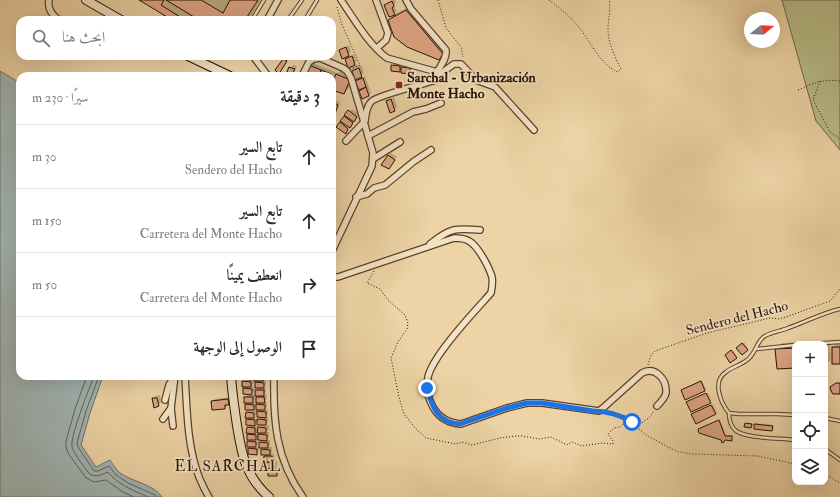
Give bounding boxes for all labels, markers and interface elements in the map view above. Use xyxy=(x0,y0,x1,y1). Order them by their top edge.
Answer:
north arrow xyxy=(744,12,780,48)
search box xyxy=(16,16,336,60)
icon: search xyxy=(30,27,52,49)
text: ابحث هنا xyxy=(62,28,105,47)
place label: Sarchal - Urbanización Monte Hacho xyxy=(406,69,537,102)
marker: Sarchal - Urbanización Monte Hacho xyxy=(394,80,404,90)
text: 3 دقيقة xyxy=(280,86,320,107)
text: سيرًا · 230 m xyxy=(32,90,88,106)
text: تابع السير xyxy=(240,138,282,157)
icon: ahead xyxy=(298,146,320,168)
text: 30 m xyxy=(32,149,57,165)
text: Sendero del Hacho xyxy=(185,162,282,178)
text: تابع السير xyxy=(240,202,282,221)
icon: ahead xyxy=(298,210,320,232)
text: 150 m xyxy=(32,213,62,229)
text: Carretera del Monte Hacho xyxy=(140,226,282,242)
text: انعطف يمينًا xyxy=(227,266,282,285)
icon: right xyxy=(298,274,320,296)
text: 50 m xyxy=(32,277,57,293)
text: Carretera del Monte Hacho xyxy=(140,290,282,306)
street label: Sendero del Hacho xyxy=(684,297,790,339)
text: الوصول إلى الوجهة xyxy=(194,338,282,357)
icon: arrive xyxy=(298,338,320,360)
map controls xyxy=(792,341,828,485)
button: + xyxy=(792,341,828,377)
button: − xyxy=(792,377,828,413)
route end xyxy=(418,379,436,397)
route start xyxy=(623,413,641,431)
button: locate xyxy=(792,413,828,449)
button: layers xyxy=(792,449,828,485)
district label: EL SARCHAL xyxy=(175,457,281,476)

